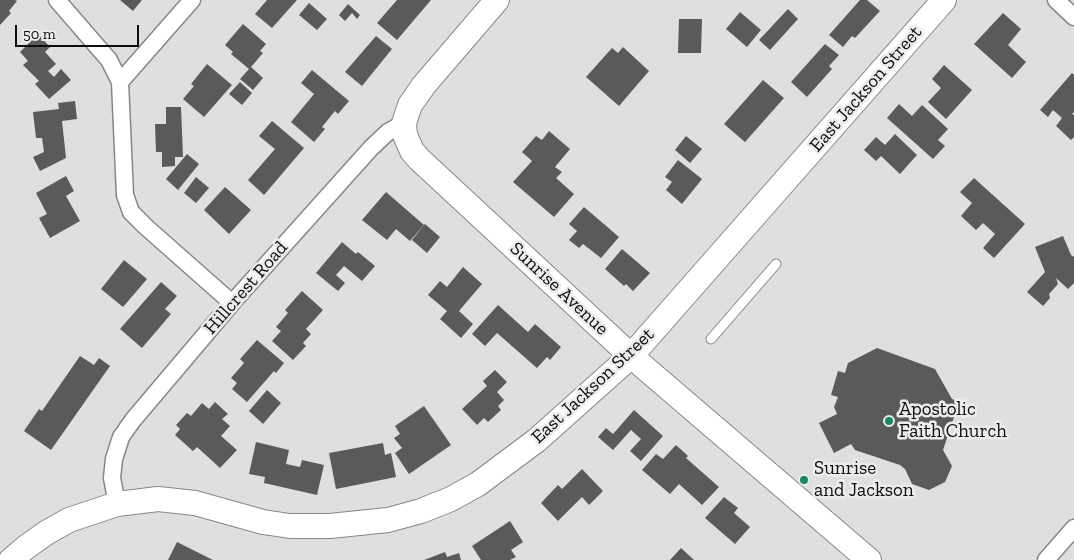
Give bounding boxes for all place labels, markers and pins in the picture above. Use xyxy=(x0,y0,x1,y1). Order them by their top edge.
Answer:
place label: Apostolic Faith Church xyxy=(899,399,1007,443)
marker: Apostolic Faith Church xyxy=(883,415,895,427)
place label: Sunrise and Jackson xyxy=(814,458,914,502)
marker: Sunrise and Jackson xyxy=(798,474,810,486)

